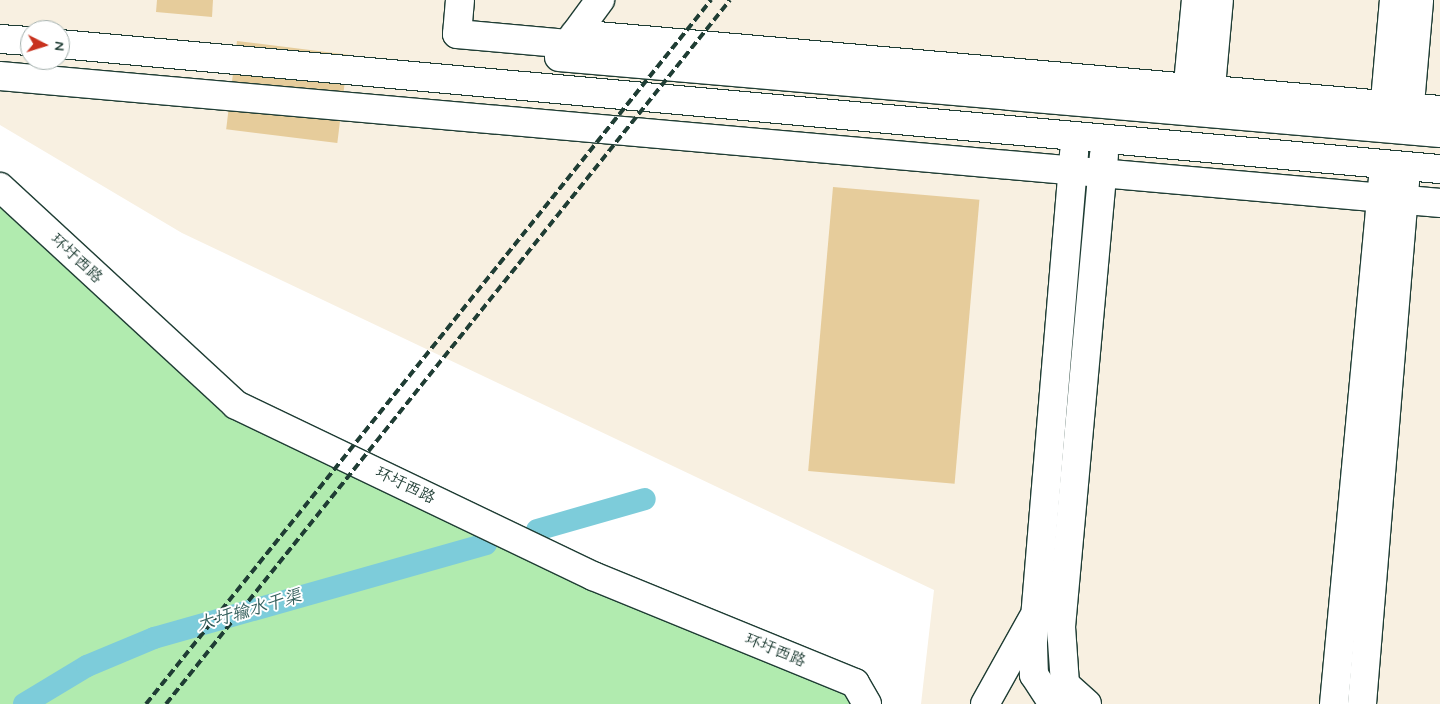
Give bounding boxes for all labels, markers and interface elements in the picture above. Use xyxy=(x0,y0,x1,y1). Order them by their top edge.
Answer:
north arrow xyxy=(20,20,70,70)
text: N xyxy=(50,41,68,52)
street label: 环圩西路 xyxy=(46,230,106,288)
street label: 环圩西路 xyxy=(372,463,438,509)
water label: 大圩输水干渠 xyxy=(194,586,304,636)
street label: 环圩西路 xyxy=(742,630,808,672)

